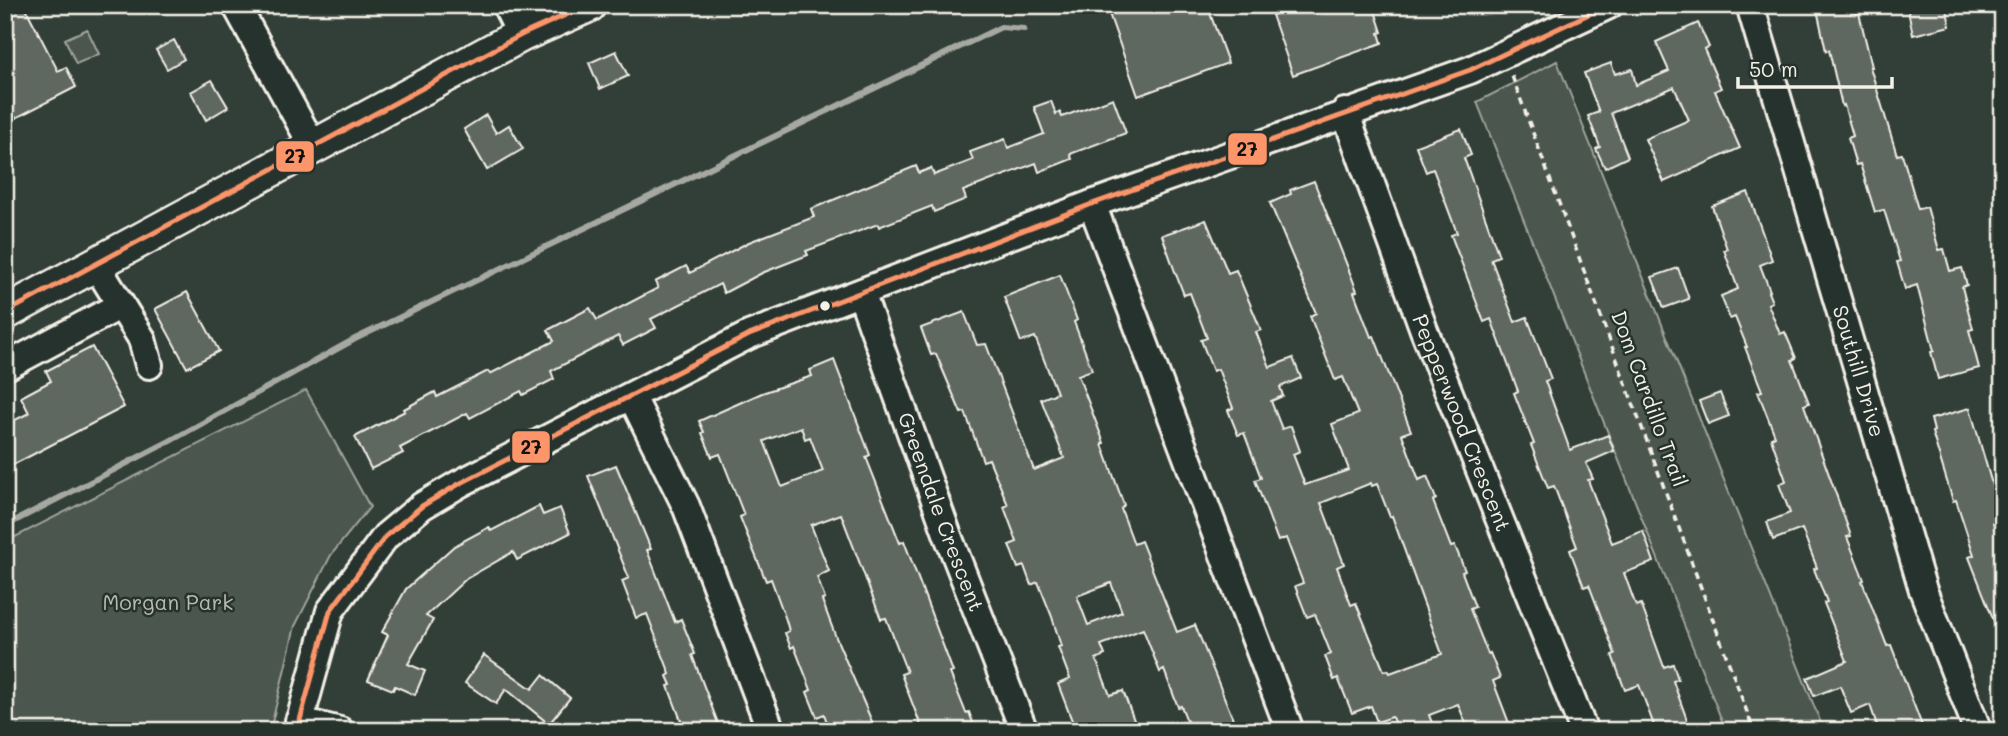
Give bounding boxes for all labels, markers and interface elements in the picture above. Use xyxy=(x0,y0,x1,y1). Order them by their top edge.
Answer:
scale bar xyxy=(1738,46,1892,90)
text: 50 m xyxy=(1749,55,1798,82)
line badge: 27 xyxy=(1227,132,1268,166)
text: 27 xyxy=(1236,136,1258,161)
line badge: 27 xyxy=(275,140,315,173)
text: 27 xyxy=(284,143,306,168)
unlabelled marker xyxy=(818,299,832,313)
street label: Southill Drive xyxy=(1828,302,1892,440)
street label: Dom Cardillo Trail xyxy=(1606,307,1695,490)
street label: Pepperwood Crescent xyxy=(1407,310,1518,535)
street label: Greendale Crescent xyxy=(893,408,991,615)
line badge: 27 xyxy=(511,430,551,464)
text: 27 xyxy=(520,434,542,459)
park label: Morgan Park xyxy=(103,588,233,615)

